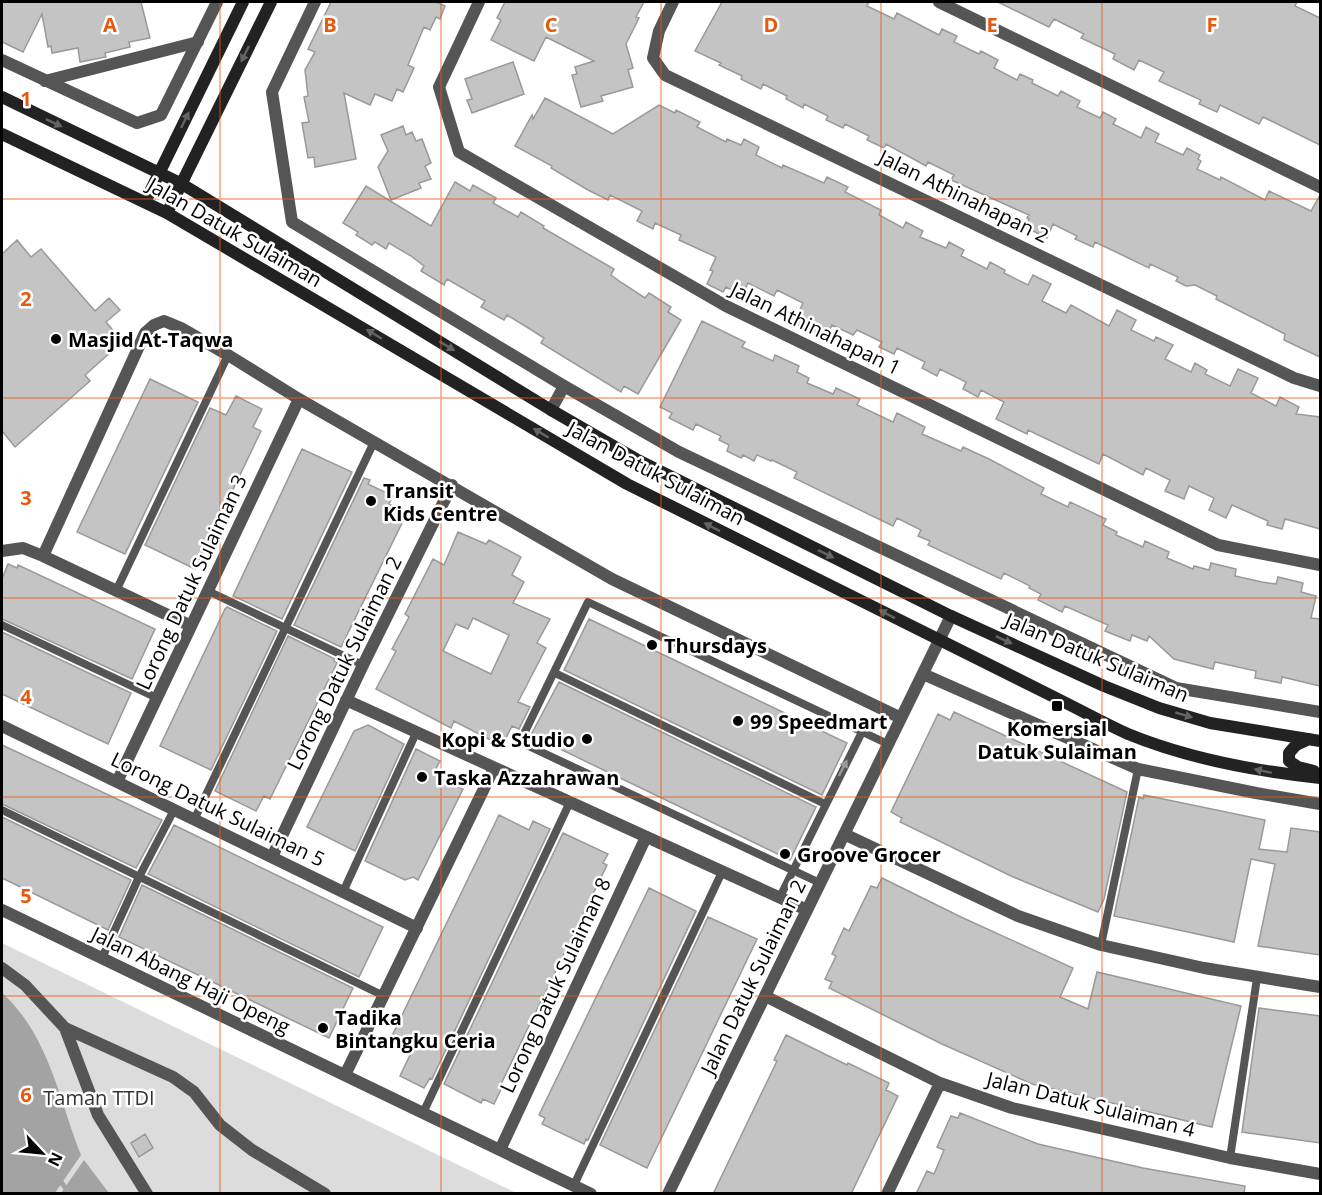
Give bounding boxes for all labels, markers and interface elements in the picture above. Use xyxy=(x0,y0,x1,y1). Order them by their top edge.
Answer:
text: A xyxy=(103,11,117,38)
text: B xyxy=(323,11,337,38)
text: C xyxy=(545,11,558,38)
text: D xyxy=(764,11,778,38)
text: E xyxy=(986,11,998,38)
text: F xyxy=(1207,11,1217,38)
one-way arrow xyxy=(241,45,251,63)
text: 1 xyxy=(20,85,32,112)
one-way arrow xyxy=(180,111,189,128)
one-way arrow xyxy=(46,118,63,127)
street label: Jalan Athinahapan 2 xyxy=(873,142,1054,249)
street label: Jalan Datuk Sulaiman xyxy=(141,170,327,293)
street label: Jalan Athinahapan 1 xyxy=(725,274,906,381)
text: 2 xyxy=(20,285,32,312)
place label: Masjid At-Taqwa xyxy=(68,326,233,353)
one-way arrow xyxy=(365,329,382,339)
marker: Masjid At-Taqwa xyxy=(49,332,63,346)
one-way arrow xyxy=(439,341,455,352)
street label: Jalan Datuk Sulaiman xyxy=(561,414,749,531)
one-way arrow xyxy=(533,428,549,439)
street label: Lorong Datuk Sulaiman 3 xyxy=(129,470,253,694)
place label: Transit Kids Centre xyxy=(383,477,497,527)
text: 3 xyxy=(20,484,32,511)
marker: Transit Kids Centre xyxy=(364,494,378,508)
one-way arrow xyxy=(704,522,721,531)
one-way arrow xyxy=(817,549,834,558)
street label: Lorong Datuk Sulaiman 2 xyxy=(280,552,408,774)
street label: Jalan Datuk Sulaiman xyxy=(999,605,1193,708)
one-way arrow xyxy=(878,610,895,619)
place label: Thursdays xyxy=(664,632,767,659)
one-way arrow xyxy=(996,636,1013,645)
marker: Thursdays xyxy=(645,638,659,652)
text: 4 xyxy=(20,683,32,710)
marker: Komersial Datuk Sulaiman xyxy=(1050,699,1064,713)
place label: 99 Speedmart xyxy=(750,708,888,735)
one-way arrow xyxy=(1175,711,1193,720)
marker: 99 Speedmart xyxy=(731,714,745,728)
place label: Komersial Datuk Sulaiman xyxy=(977,715,1137,765)
place label: Kopi & Studio xyxy=(441,726,575,753)
marker: Kopi & Studio xyxy=(580,732,594,746)
street label: Lorong Datuk Sulaiman 5 xyxy=(107,745,329,873)
one-way arrow xyxy=(839,759,848,776)
place label: Taska Azzahrawan xyxy=(434,764,619,791)
one-way arrow xyxy=(1253,766,1272,775)
marker: Taska Azzahrawan xyxy=(415,770,429,784)
place label: Groove Grocer xyxy=(797,841,941,868)
marker: Groove Grocer xyxy=(778,847,792,861)
street label: Lorong Datuk Sulaiman 8 xyxy=(493,873,617,1097)
street label: Jalan Datuk Sulaiman 2 xyxy=(693,875,812,1081)
text: 5 xyxy=(20,882,32,909)
street label: Jalan Abang Haji Openg xyxy=(85,919,295,1040)
place label: Tadika Bintangku Ceria xyxy=(335,1004,495,1054)
marker: Tadika Bintangku Ceria xyxy=(316,1021,330,1035)
street label: Jalan Datuk Sulaiman 4 xyxy=(982,1065,1199,1143)
text: 6 xyxy=(20,1081,32,1108)
park label: Taman TTDI xyxy=(43,1084,155,1111)
north arrow xyxy=(12,1123,72,1183)
text: N xyxy=(43,1149,68,1170)

